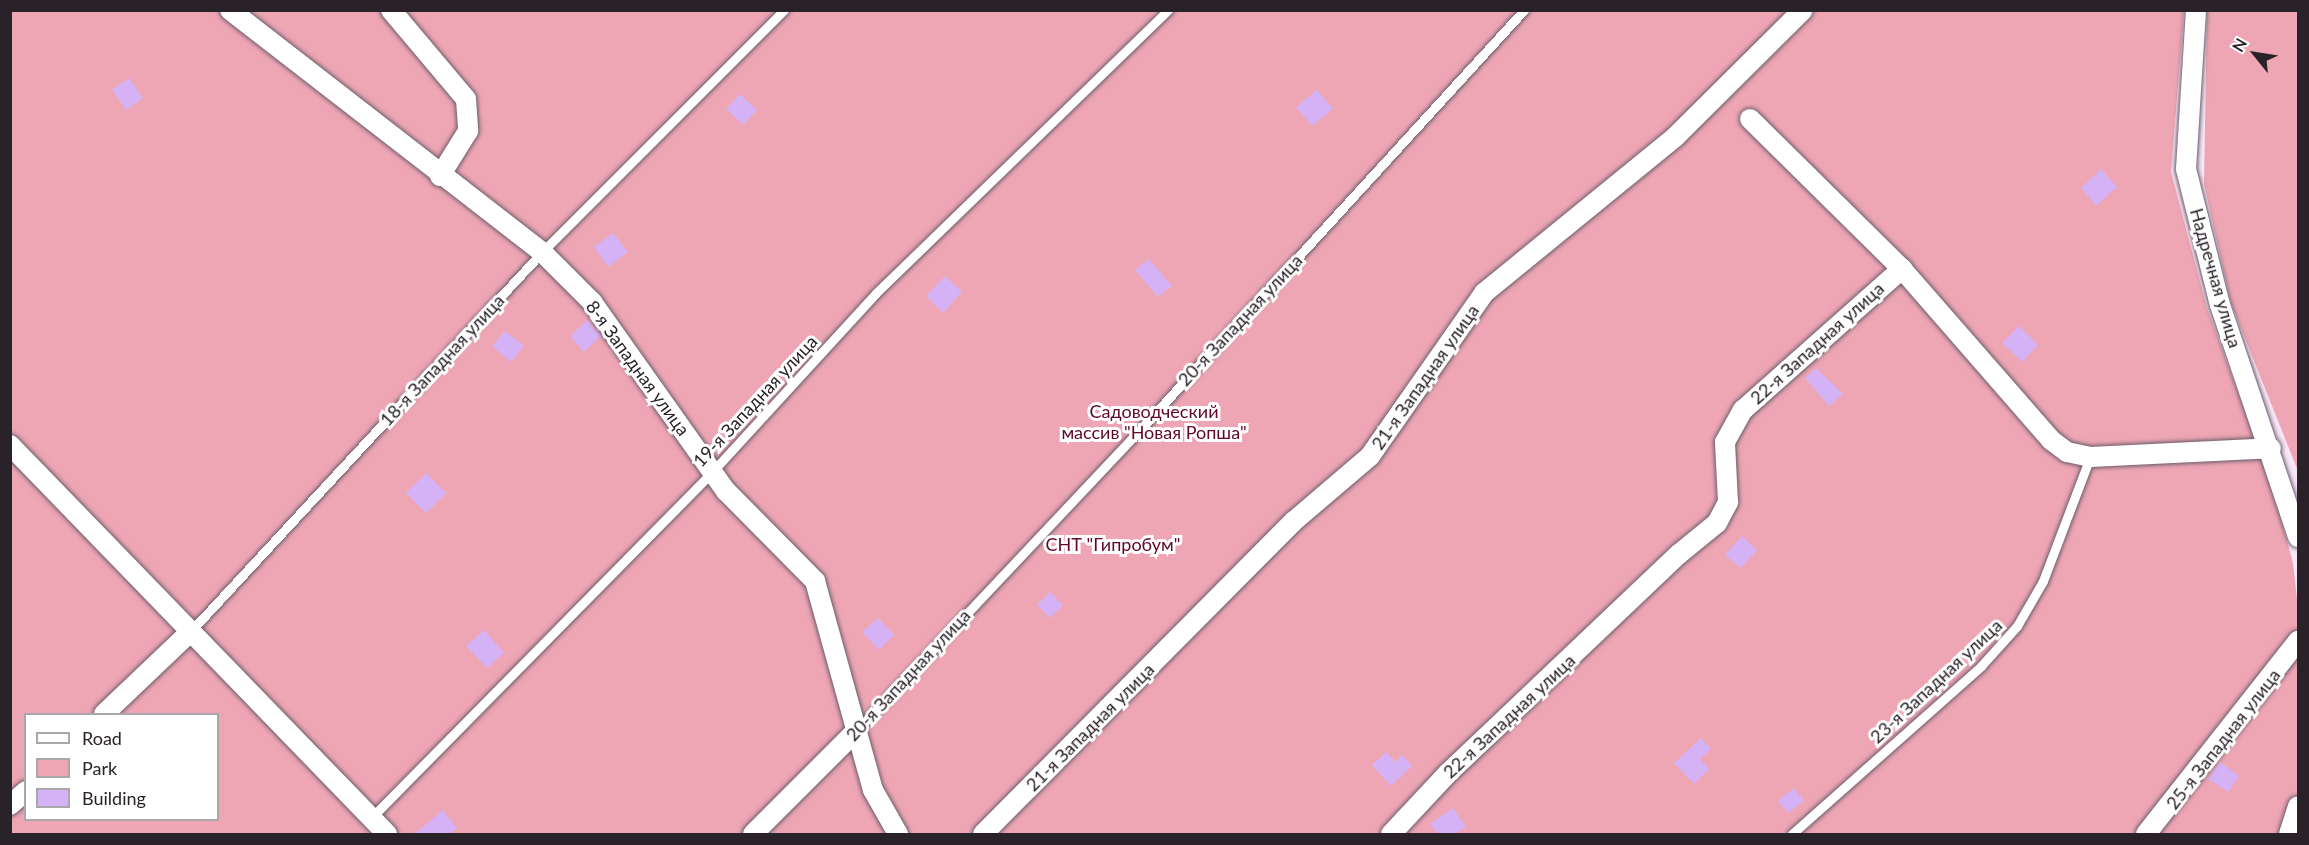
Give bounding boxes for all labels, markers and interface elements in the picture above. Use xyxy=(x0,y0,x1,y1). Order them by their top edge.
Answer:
north arrow xyxy=(2225,24,2285,84)
text: N xyxy=(2228,35,2250,55)
street label: Надречная улица xyxy=(2186,206,2246,350)
street label: 20-я Западная улица xyxy=(1173,250,1307,390)
street label: 22-я Западная улица xyxy=(1746,277,1888,409)
street label: 18-я Западная улица xyxy=(375,290,509,430)
street label: 8-я Западная улица xyxy=(582,296,694,440)
street label: 21-я Западная улица xyxy=(1367,300,1483,454)
street label: 19-я Западная улица xyxy=(688,331,822,471)
park label: Садоводческий массив "Новая Ропша" xyxy=(1061,401,1247,444)
park label: СНТ "Гипробум" xyxy=(1046,533,1180,555)
street label: 20-я Западная улица xyxy=(841,605,975,745)
street label: 23-я Западная улица xyxy=(1866,614,2006,748)
street label: 22-я Западная улица xyxy=(1439,649,1579,783)
street label: 21-я Западная улица xyxy=(1022,659,1158,795)
street label: 25-я Западная улица xyxy=(2161,665,2285,813)
legend xyxy=(24,713,219,821)
text: Road xyxy=(82,727,122,749)
text: Park xyxy=(82,757,117,779)
text: Building xyxy=(82,787,146,809)

